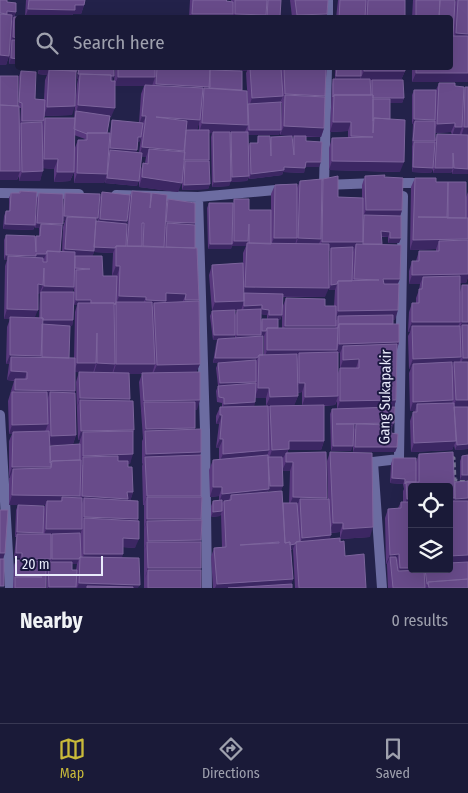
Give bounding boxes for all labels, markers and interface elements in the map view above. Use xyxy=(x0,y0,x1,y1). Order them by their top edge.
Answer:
search box xyxy=(15,15,453,70)
icon: search xyxy=(33,29,61,57)
text: Search here xyxy=(73,31,165,54)
street label: Gang Sukapakir xyxy=(375,349,395,445)
map controls xyxy=(408,483,453,573)
button: locate xyxy=(408,483,453,528)
button: layers xyxy=(408,528,453,573)
scale bar xyxy=(15,553,102,576)
text: 20 m xyxy=(22,556,50,573)
text: Nearby xyxy=(20,608,82,634)
text: 0 results xyxy=(391,611,448,630)
tab: Map xyxy=(58,735,86,782)
tab: Directions xyxy=(202,735,260,782)
tab: Saved xyxy=(376,735,410,782)

